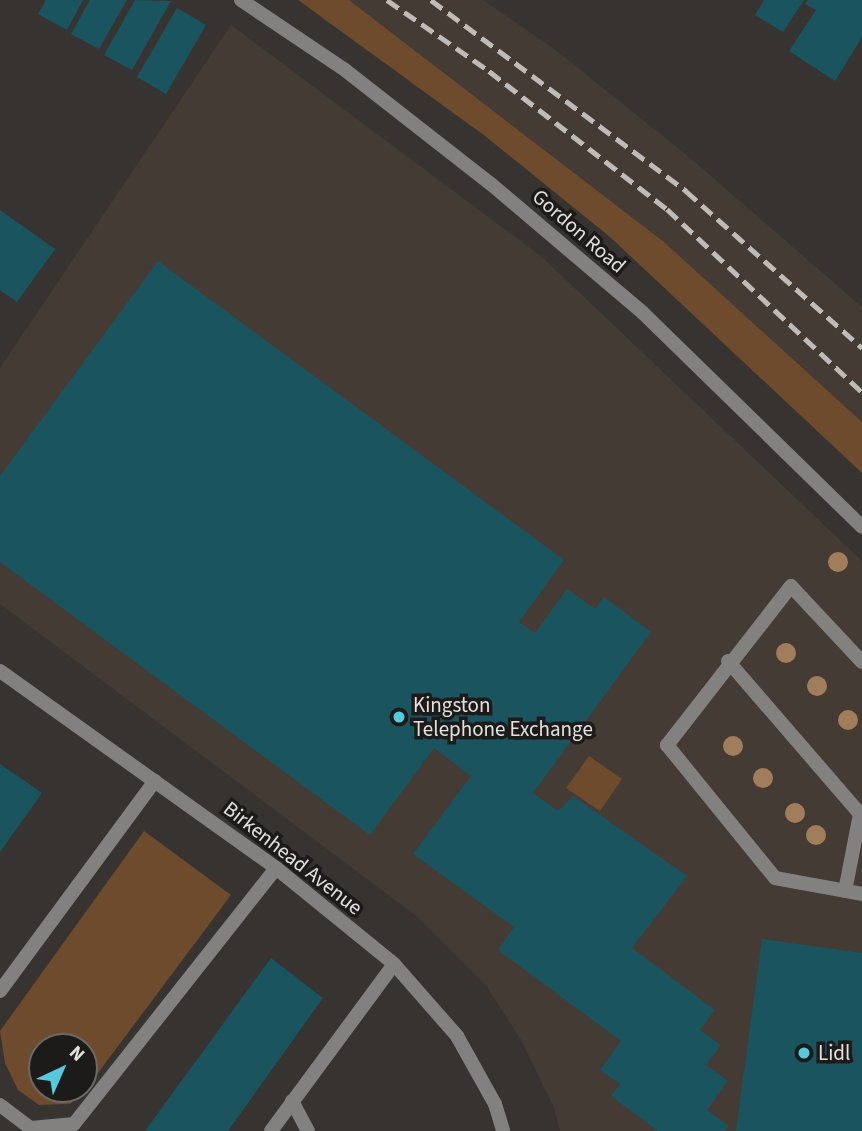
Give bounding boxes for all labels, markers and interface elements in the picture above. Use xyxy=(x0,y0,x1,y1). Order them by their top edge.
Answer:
street label: Gordon Road xyxy=(527,184,631,278)
place label: Kingston Telephone Exchange xyxy=(413,692,593,742)
marker: Kingston Telephone Exchange xyxy=(391,709,407,725)
street label: Birkenhead Avenue xyxy=(218,796,368,920)
north arrow xyxy=(28,1033,98,1103)
text: N xyxy=(63,1040,90,1068)
place label: Lidl xyxy=(818,1040,850,1066)
marker: Lidl xyxy=(796,1045,812,1061)

